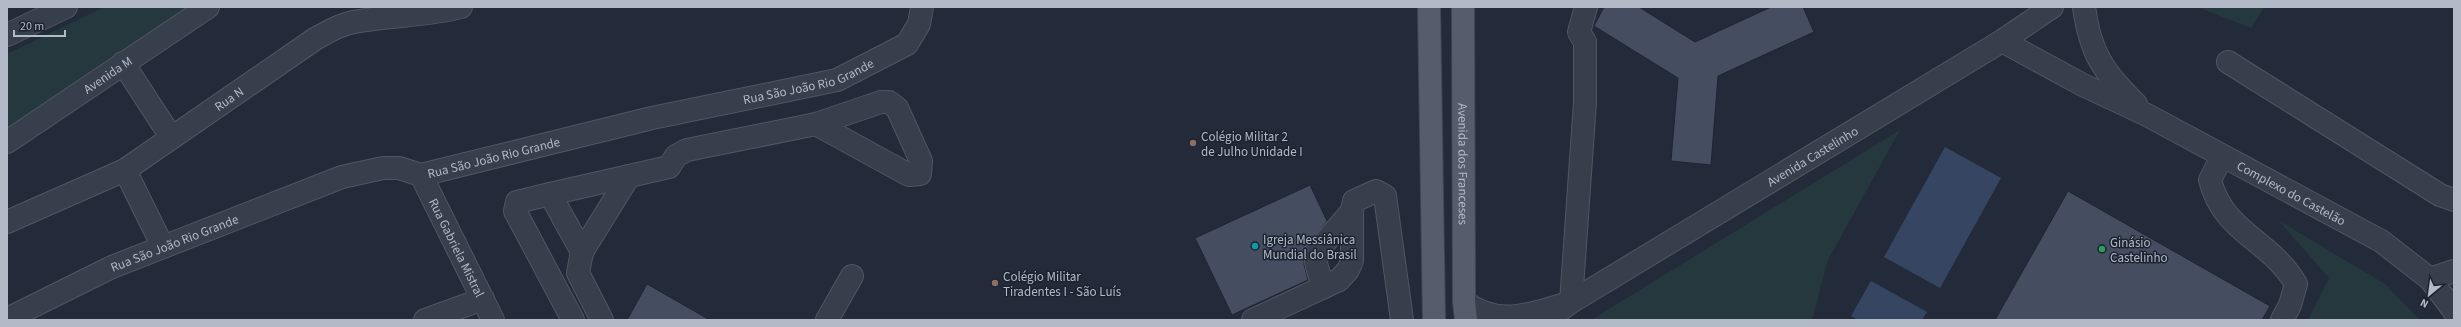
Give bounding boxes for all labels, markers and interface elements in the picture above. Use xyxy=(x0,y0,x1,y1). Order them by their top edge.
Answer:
scale bar xyxy=(14,12,65,38)
text: 20 m xyxy=(20,18,44,35)
street label: Avenida M xyxy=(80,52,136,98)
street label: Rua São João Rio Grande xyxy=(741,55,877,109)
street label: Rua N xyxy=(211,83,248,116)
street label: Avenida dos Franceses xyxy=(1453,103,1472,226)
street label: Avenida Castelinho xyxy=(1764,122,1862,191)
place label: Colégio Militar 2 de Julho Unidade I xyxy=(1201,128,1303,161)
street label: Rua São João Rio Grande xyxy=(426,133,562,183)
marker: Colégio Militar 2 de Julho Unidade I xyxy=(1188,138,1198,148)
street label: Complexo do Castelão xyxy=(2233,157,2349,230)
street label: Rua Gabriela Mistral xyxy=(424,195,488,301)
street label: Rua São João Rio Grande xyxy=(108,210,241,277)
place label: Igreja Messiânica Mundial do Brasil xyxy=(1263,231,1357,264)
place label: Ginásio Castelinho xyxy=(2110,234,2168,267)
marker: Igreja Messiânica Mundial do Brasil xyxy=(1250,241,1260,251)
marker: Ginásio Castelinho xyxy=(2097,244,2107,254)
place label: Colégio Militar Tiradentes I - São Luís xyxy=(1003,268,1122,301)
north arrow xyxy=(2409,275,2449,315)
marker: Colégio Militar Tiradentes I - São Luís xyxy=(990,278,1000,288)
text: N xyxy=(2418,295,2431,312)

